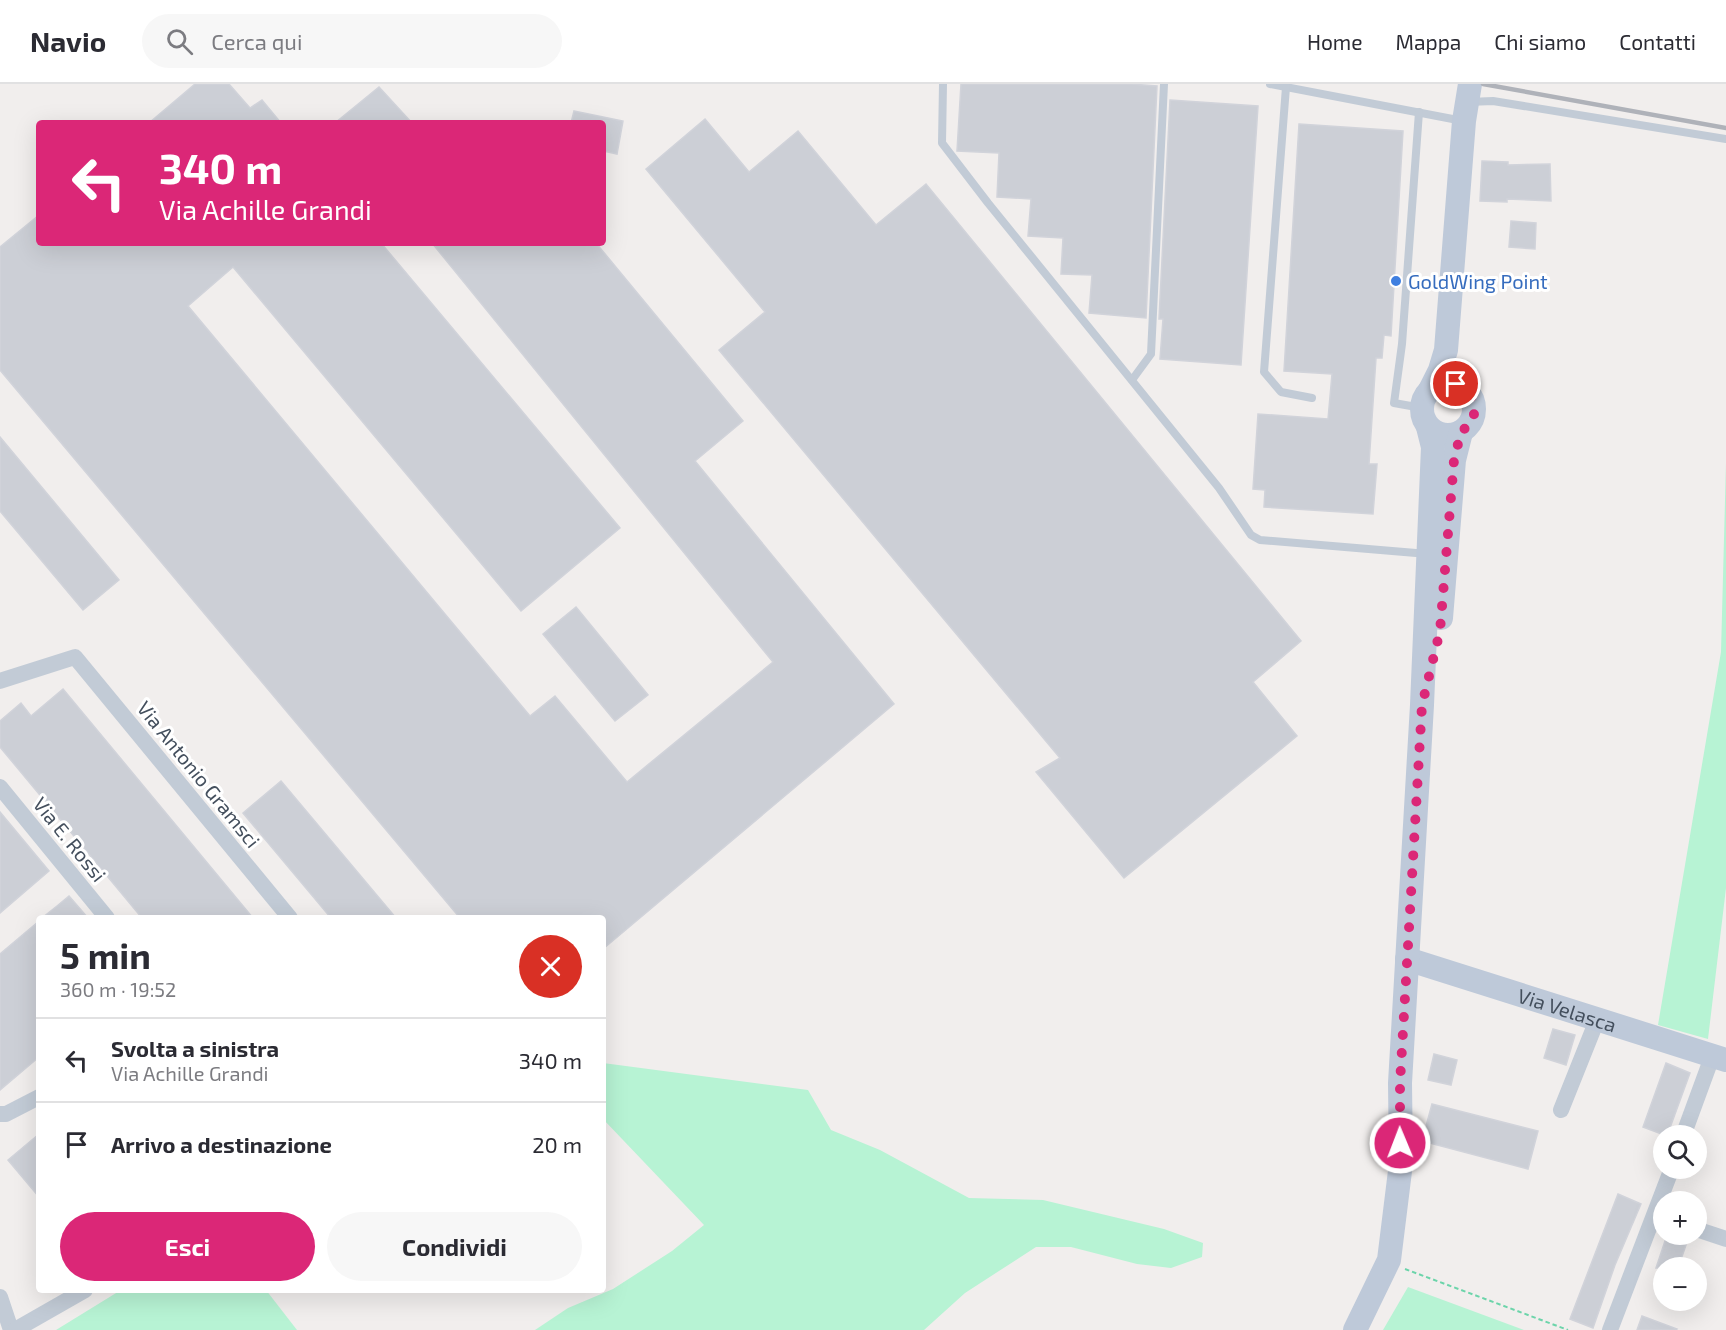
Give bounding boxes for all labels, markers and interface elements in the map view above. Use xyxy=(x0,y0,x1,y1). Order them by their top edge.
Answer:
search box xyxy=(142,14,562,68)
text: Navio xyxy=(30,24,106,58)
icon: search xyxy=(163,25,196,58)
text: Cerca qui xyxy=(211,28,302,54)
text: Home xyxy=(1307,29,1363,54)
text: Mappa xyxy=(1396,29,1461,54)
text: Chi siamo xyxy=(1494,29,1586,54)
text: Contatti xyxy=(1619,29,1696,54)
text: 340 m xyxy=(159,142,282,192)
icon: left xyxy=(60,144,138,222)
text: Via Achille Grandi xyxy=(159,193,372,225)
place label: GoldWing Point xyxy=(1408,269,1548,293)
marker: GoldWing Point xyxy=(1389,274,1403,288)
pin xyxy=(1430,358,1481,409)
icon: arrive xyxy=(1439,367,1472,400)
street label: Via Antonio Gramsci xyxy=(133,696,265,852)
street label: Via E. Rossi xyxy=(29,792,111,886)
text: 5 min xyxy=(60,933,151,976)
button: close xyxy=(519,935,582,998)
text: 360 m · 19:52 xyxy=(60,977,176,1001)
street label: Via Velasca xyxy=(1515,983,1619,1037)
text: Svolta a sinistra xyxy=(111,1035,279,1061)
icon: left xyxy=(60,1044,93,1077)
text: 340 m xyxy=(519,1047,582,1073)
text: Via Achille Grandi xyxy=(111,1061,269,1085)
position arrow xyxy=(1368,1111,1432,1175)
map controls xyxy=(1653,1125,1707,1311)
button: search xyxy=(1653,1125,1707,1179)
icon: arrive xyxy=(60,1128,93,1161)
text: Arrivo a destinazione xyxy=(111,1131,332,1157)
text: 20 m xyxy=(532,1131,582,1157)
button: + xyxy=(1653,1191,1707,1245)
button: Esci xyxy=(60,1212,315,1281)
button: Condividi xyxy=(327,1212,582,1281)
button: − xyxy=(1653,1257,1707,1311)

